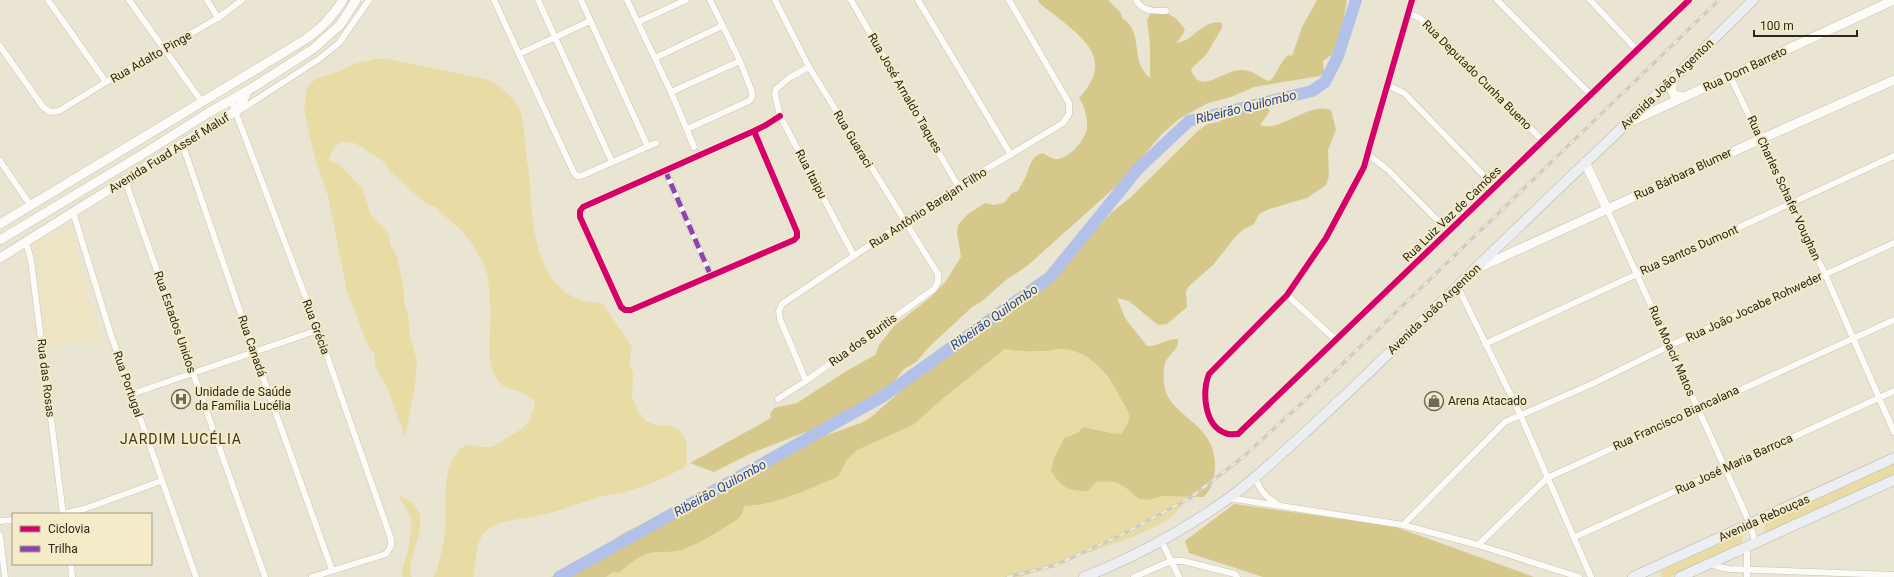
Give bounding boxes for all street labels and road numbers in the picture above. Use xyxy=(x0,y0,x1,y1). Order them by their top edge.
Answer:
street label: Rua Deputado Cunha Bueno xyxy=(1419,17,1535,133)
street label: Rua Adalto Pinge xyxy=(108,28,194,86)
street label: Rua José Arnaldo Taques xyxy=(865,31,945,155)
street label: Avenida João Argenton xyxy=(1618,36,1716,132)
street label: Rua Dom Barreto xyxy=(1701,43,1789,95)
street label: Rua Guaraci xyxy=(830,108,876,170)
street label: Avenida Fuad Assef Maluf xyxy=(106,110,232,196)
street label: Rua Charles Schafer Voughan xyxy=(1744,113,1824,263)
street label: Rua Bárbara Blumer xyxy=(1632,145,1734,203)
street label: Rua Itaipu xyxy=(792,147,830,201)
street label: Rua Luiz Vaz de Camões xyxy=(1400,163,1504,265)
street label: Rua Antônio Barejan Filho xyxy=(867,165,989,251)
street label: Rua Santos Dumont xyxy=(1638,222,1740,278)
street label: Avenida João Argenton xyxy=(1385,261,1483,357)
street label: Rua Estados Unidos xyxy=(151,269,199,375)
street label: Rua João Jocabe Rohweder xyxy=(1683,269,1825,345)
street label: Rua Grécia xyxy=(300,297,332,357)
street label: Rua Moacir Matos xyxy=(1646,304,1698,398)
street label: Rua dos Buritis xyxy=(826,311,900,369)
street label: Rua Canadá xyxy=(235,313,269,379)
street label: Rua das Rosas xyxy=(34,338,58,418)
street label: Rua Portugal xyxy=(110,349,146,419)
street label: Rua Francisco Biancalana xyxy=(1611,383,1741,453)
street label: Rua José Maria Barroca xyxy=(1673,431,1795,497)
street label: Avenida Rebouças xyxy=(1716,492,1812,544)

